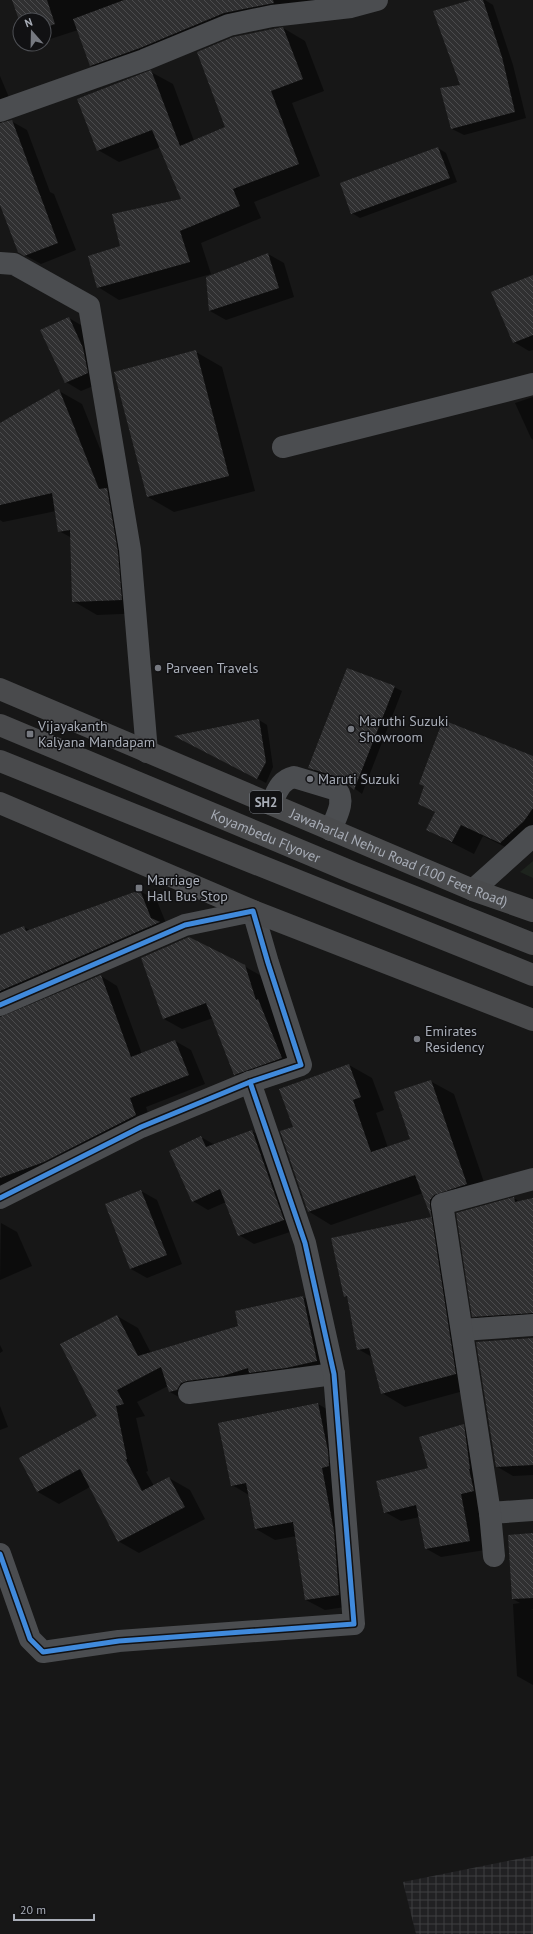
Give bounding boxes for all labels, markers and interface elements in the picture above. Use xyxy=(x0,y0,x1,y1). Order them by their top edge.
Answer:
north arrow xyxy=(12,12,52,52)
text: N xyxy=(23,15,34,30)
place label: Parveen Travels xyxy=(166,659,258,677)
marker: Parveen Travels xyxy=(153,663,163,673)
place label: Maruthi Suzuki Showroom xyxy=(359,712,448,746)
place label: Vijayakanth Kalyana Mandapam xyxy=(37,717,155,751)
marker: Maruthi Suzuki Showroom xyxy=(346,724,356,734)
marker: Vijayakanth Kalyana Mandapam xyxy=(25,729,35,739)
place label: Maruti Suzuki xyxy=(318,770,400,788)
marker: Maruti Suzuki xyxy=(305,774,315,784)
road number: SH2 xyxy=(250,791,282,813)
street label: Jawaharlal Nehru Road (100 Feet Road) xyxy=(286,804,510,910)
street label: Koyambedu Flyover xyxy=(208,805,323,867)
place label: Marriage Hall Bus Stop xyxy=(147,871,228,905)
marker: Marriage Hall Bus Stop xyxy=(134,883,144,893)
place label: Emirates Residency xyxy=(425,1022,485,1056)
marker: Emirates Residency xyxy=(412,1034,422,1044)
scale bar xyxy=(14,1896,94,1922)
text: 20 m xyxy=(20,1902,46,1917)

